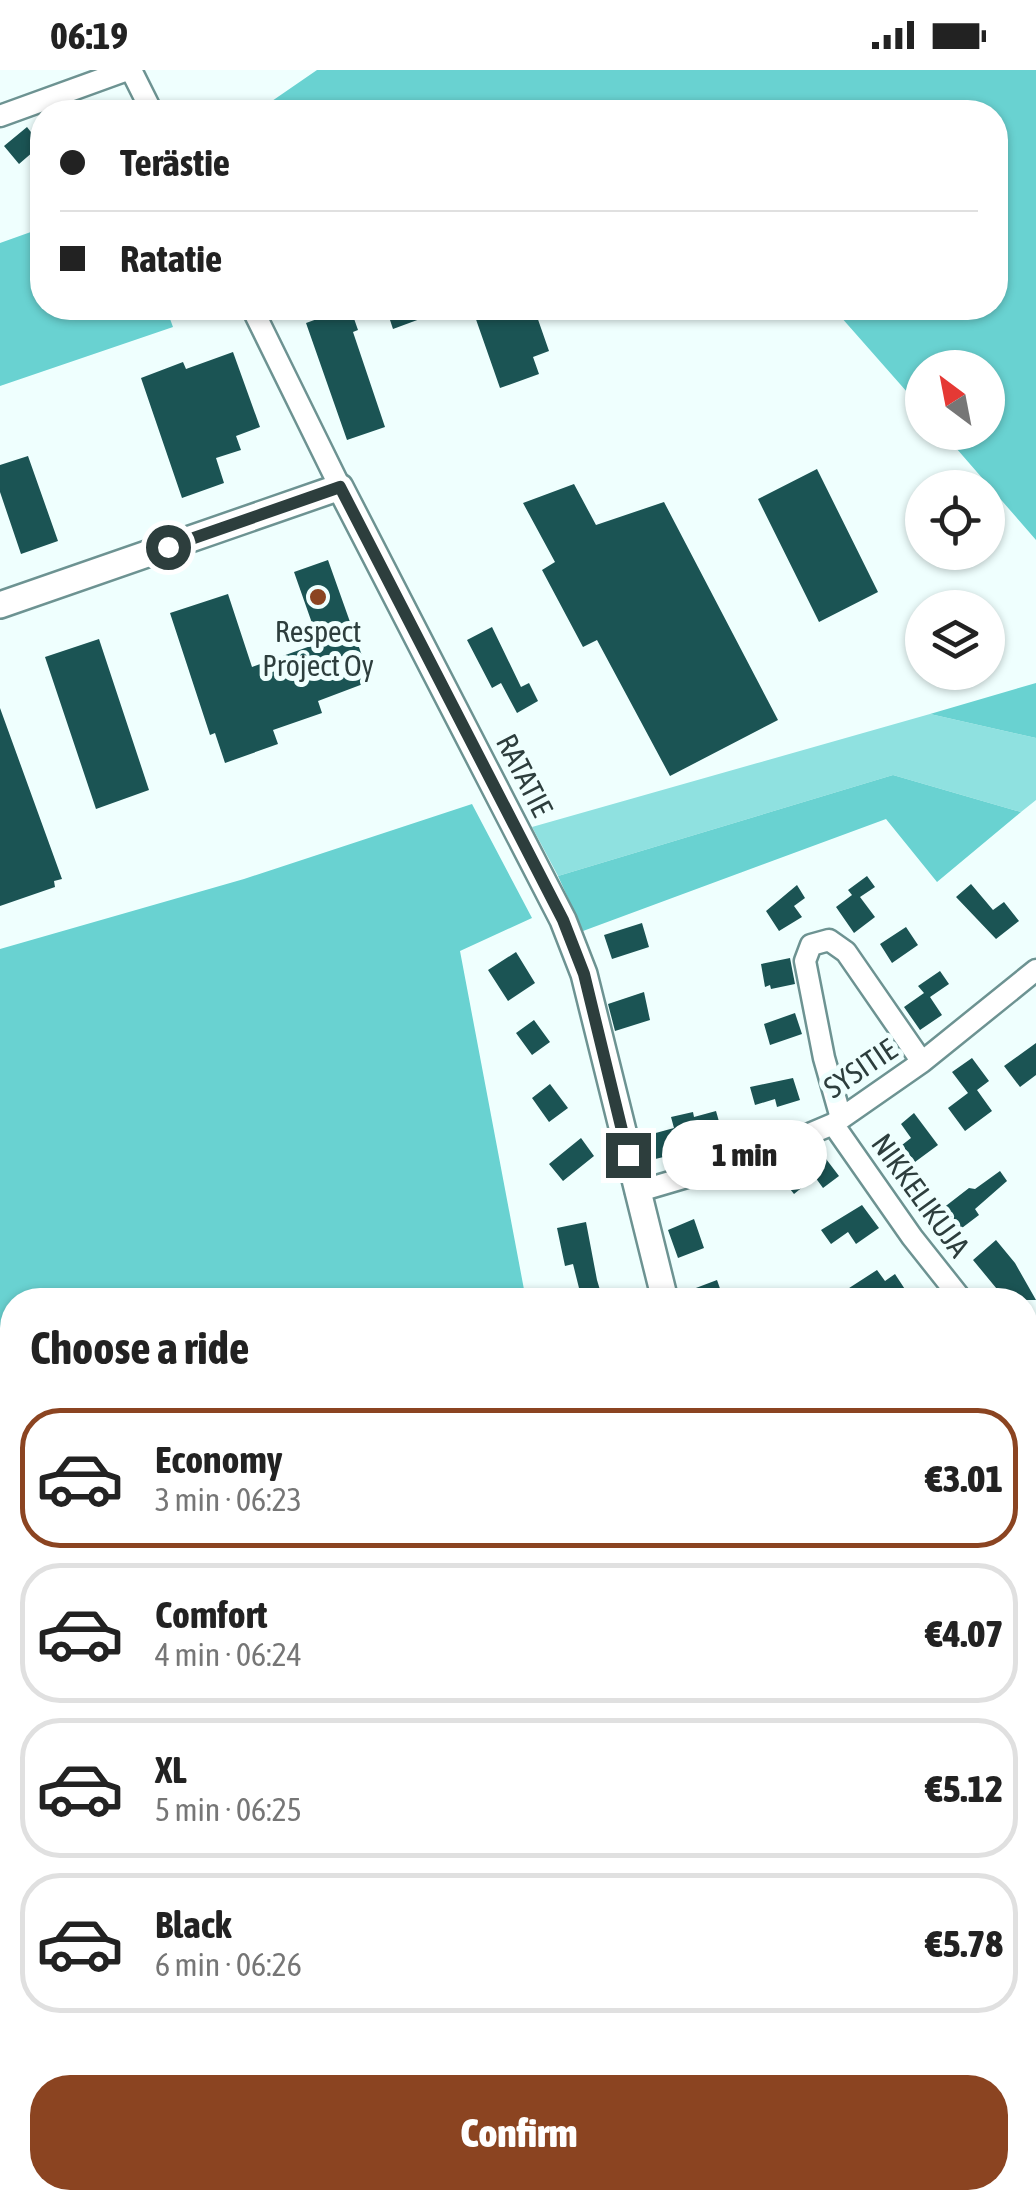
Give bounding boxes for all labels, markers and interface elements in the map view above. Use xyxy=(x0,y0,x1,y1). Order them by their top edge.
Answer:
text: 06:19 xyxy=(50,14,128,57)
text: Terästie xyxy=(120,141,230,184)
text: Ratatie xyxy=(120,237,222,280)
north arrow xyxy=(905,350,1005,450)
map controls xyxy=(905,350,1005,690)
button: locate xyxy=(905,470,1005,570)
route start xyxy=(146,525,191,570)
marker: Respect Project Oy xyxy=(307,586,329,608)
button: layers xyxy=(905,590,1005,690)
place label: Respect Project Oy xyxy=(262,614,374,682)
street label: RATATIE xyxy=(490,728,560,822)
street label: SYSITIE xyxy=(817,1031,903,1104)
callout: 1 min xyxy=(663,1120,828,1190)
street label: NIKKELIKUJA xyxy=(865,1127,977,1263)
route end xyxy=(606,1133,651,1178)
text: 1 min xyxy=(712,1136,777,1173)
text: Choose a ride xyxy=(30,1322,249,1374)
icon: car xyxy=(35,1433,125,1523)
text: Economy xyxy=(155,1438,282,1481)
text: €3.01 xyxy=(926,1457,1003,1500)
text: 3 min · 06:23 xyxy=(155,1481,302,1518)
icon: car xyxy=(35,1588,125,1678)
text: Comfort xyxy=(155,1593,267,1636)
text: €4.07 xyxy=(926,1612,1003,1655)
text: 4 min · 06:24 xyxy=(155,1636,302,1673)
icon: car xyxy=(35,1743,125,1833)
text: XL xyxy=(155,1748,187,1791)
text: €5.12 xyxy=(926,1767,1003,1810)
text: 5 min · 06:25 xyxy=(155,1791,302,1828)
icon: car xyxy=(35,1898,125,1988)
text: Black xyxy=(155,1903,232,1946)
text: €5.78 xyxy=(926,1922,1003,1965)
text: 6 min · 06:26 xyxy=(155,1946,302,1983)
button: Confirm xyxy=(30,2075,1008,2190)

